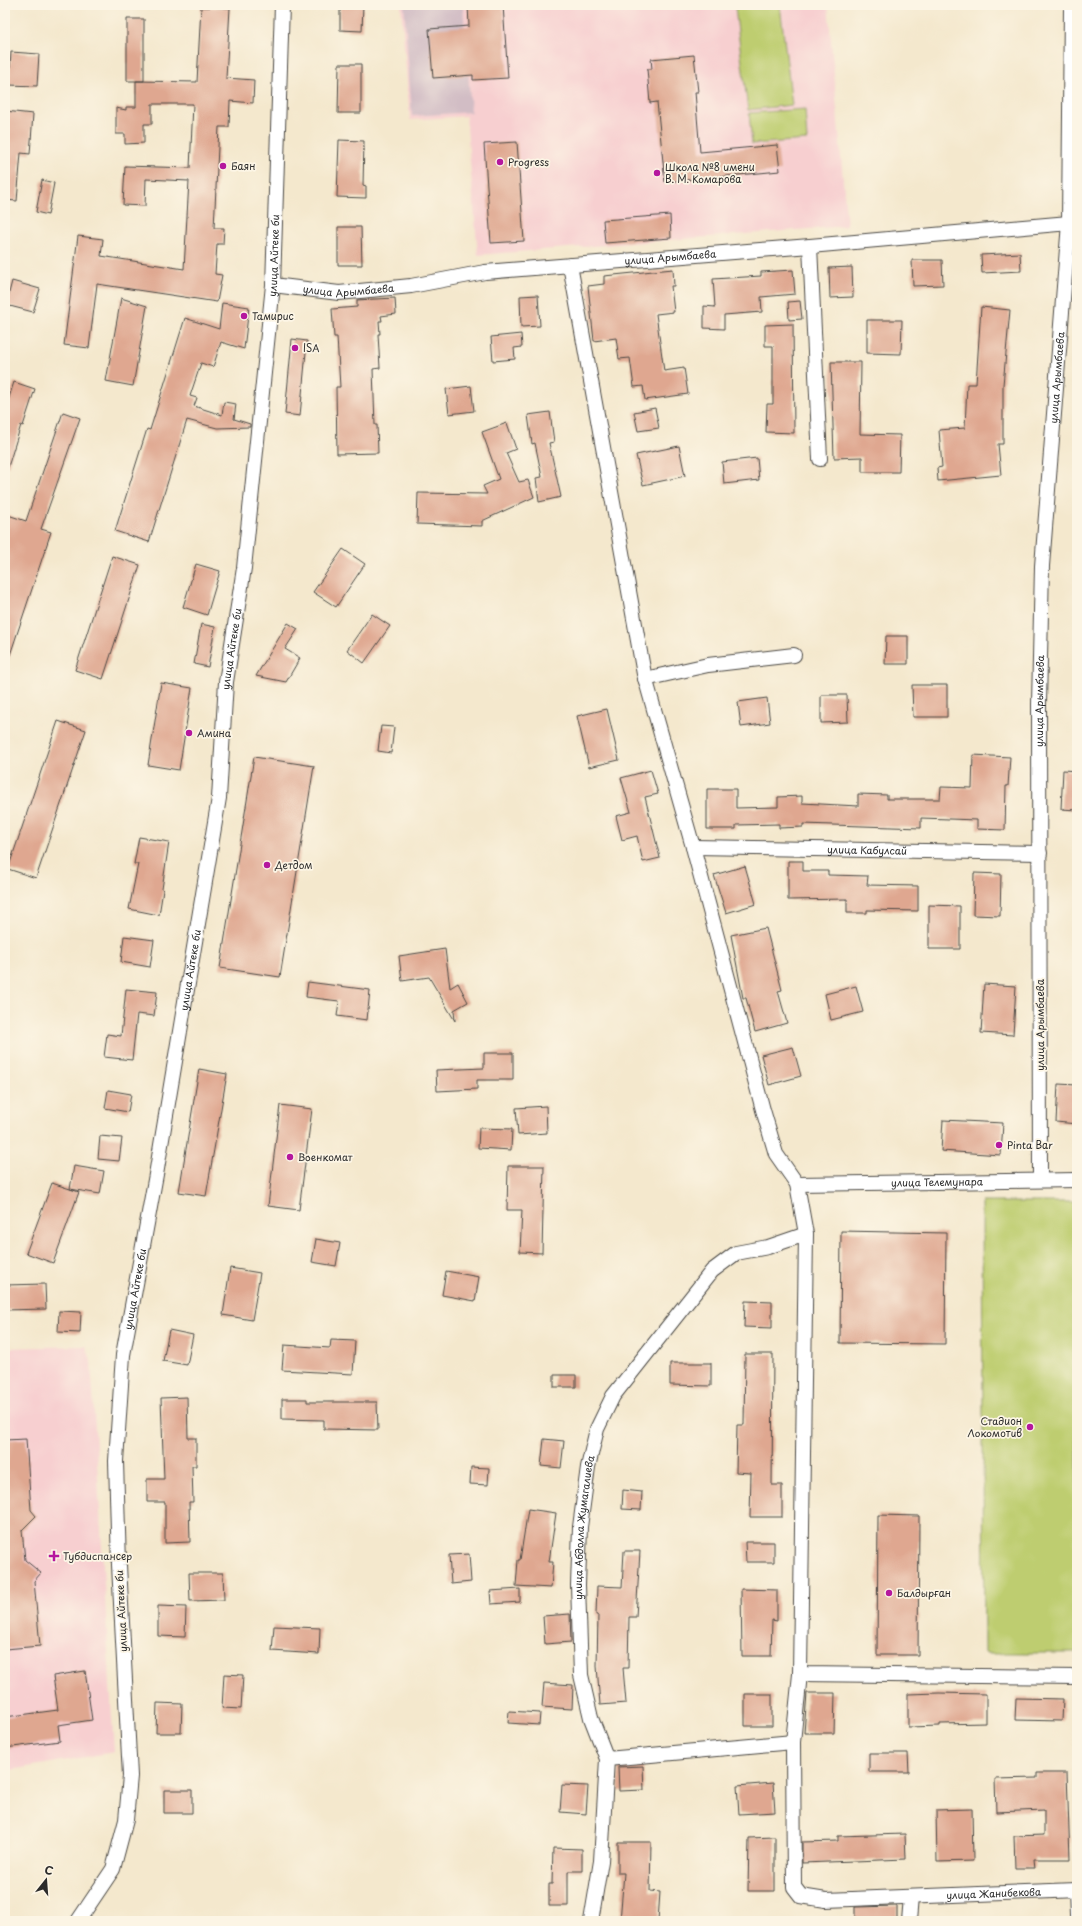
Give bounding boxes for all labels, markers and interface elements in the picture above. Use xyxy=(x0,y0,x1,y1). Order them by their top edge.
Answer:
place label: Progress xyxy=(508,154,549,169)
marker: Progress xyxy=(495,157,505,167)
place label: Баян xyxy=(231,158,255,173)
place label: Школа №8 имени В. М. Комарова xyxy=(665,159,755,186)
marker: Баян xyxy=(218,161,228,171)
marker: Школа №8 имени В. М. Комарова xyxy=(652,168,662,178)
street label: улица Айтеке би xyxy=(264,214,282,297)
street label: улица Арымбаева xyxy=(624,245,717,268)
street label: улица Арымбаева xyxy=(302,280,396,300)
place label: Тамирис xyxy=(252,308,294,323)
marker: Тамирис xyxy=(239,311,249,321)
street label: улица Арымбаева xyxy=(1045,330,1067,424)
place label: ISA xyxy=(303,340,320,355)
marker: ISA xyxy=(290,343,300,353)
street label: улица Айтеке би xyxy=(218,607,245,690)
street label: улица Арымбаева xyxy=(1031,654,1047,747)
place label: Амина xyxy=(197,725,232,740)
marker: Амина xyxy=(184,728,194,738)
street label: улица Кабулсай xyxy=(827,841,907,858)
place label: Детдом xyxy=(274,857,313,872)
marker: Детдом xyxy=(262,860,272,870)
street label: улица Айтеке би xyxy=(176,928,204,1012)
street label: улица Арымбаева xyxy=(1032,978,1047,1071)
place label: Pinta Bar xyxy=(1007,1137,1053,1152)
marker: Pinta Bar xyxy=(994,1140,1004,1150)
place label: Военкомат xyxy=(298,1149,353,1164)
marker: Военкомат xyxy=(285,1152,295,1162)
street label: улица Телемунара xyxy=(891,1173,984,1190)
street label: улица Айтеке би xyxy=(120,1247,149,1331)
place label: Стадион Локомотив xyxy=(967,1413,1022,1440)
marker: Стадион Локомотив xyxy=(1025,1422,1035,1432)
street label: улица Абдолла Жумагалиева xyxy=(570,1453,598,1600)
place label: Тубдиспансер xyxy=(63,1548,132,1564)
marker: Тубдиспансер xyxy=(48,1550,60,1562)
street label: улица Айтеке би xyxy=(111,1570,130,1652)
place label: Балдырған xyxy=(897,1585,951,1600)
marker: Балдырған xyxy=(884,1588,894,1598)
north arrow xyxy=(26,1860,66,1900)
text: С xyxy=(43,1861,56,1879)
street label: улица Жанибекова xyxy=(946,1883,1042,1902)

